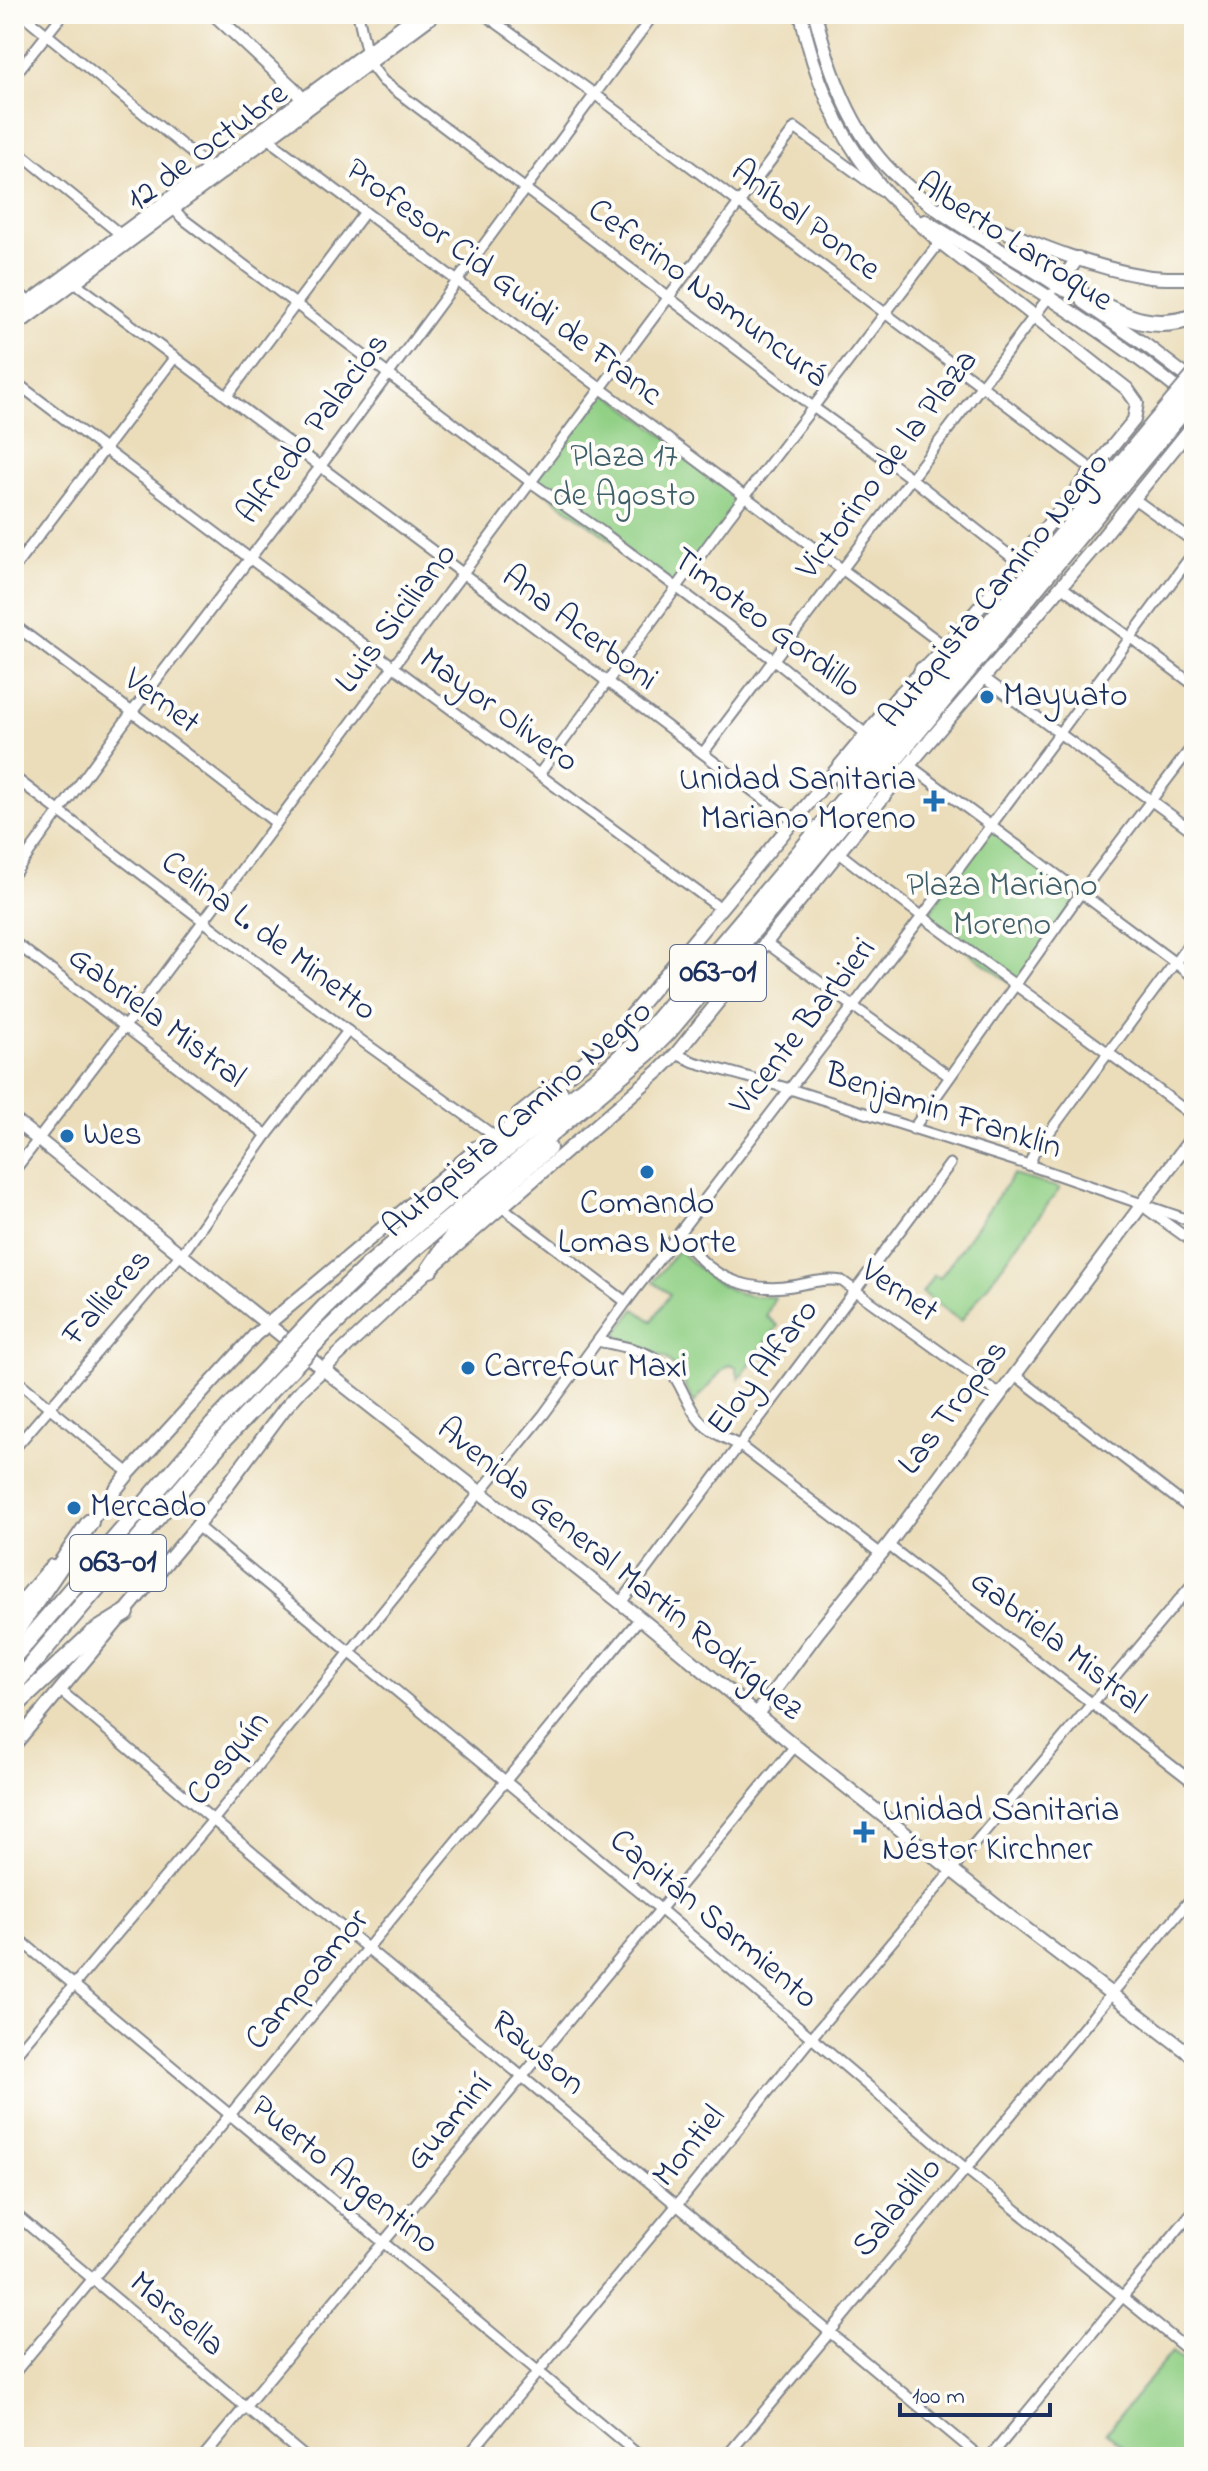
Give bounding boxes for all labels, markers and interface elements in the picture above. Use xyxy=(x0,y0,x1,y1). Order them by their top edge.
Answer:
street label: 12 de Octubre xyxy=(117,70,300,225)
street label: Profesor Cid Guidi de Franc xyxy=(334,147,673,420)
street label: Aníbal Ponce xyxy=(719,148,891,295)
street label: Alberto Larroque xyxy=(905,160,1123,326)
street label: Ceferino Namuncurá xyxy=(576,187,838,401)
street label: Alfredo Palacios xyxy=(225,323,403,535)
street label: Victorino de la Plaza xyxy=(784,339,991,592)
park label: Plaza 17 de Agosto xyxy=(552,433,696,522)
street label: Autopista Camino Negro xyxy=(867,442,1123,740)
street label: Luis Siciliano xyxy=(324,533,470,705)
street label: Timoteo Gordillo xyxy=(661,536,871,712)
street label: Ana Acerboni xyxy=(490,553,668,705)
street label: Mayor Olivero xyxy=(407,636,589,786)
street label: Vernet xyxy=(111,656,210,748)
place label: Mayuato xyxy=(1003,672,1128,722)
marker: Mayuato xyxy=(978,688,996,706)
place label: Unidad Sanitaria Mariano Moreno xyxy=(679,756,916,845)
marker: Unidad Sanitaria Mariano Moreno xyxy=(923,790,945,812)
street label: Celina L. de Minetto xyxy=(149,839,387,1035)
park label: Plaza Mariano Moreno xyxy=(906,862,1098,951)
street label: Vicente Barbieri xyxy=(718,927,890,1127)
street label: Gabriela Mistral xyxy=(56,934,256,1102)
road number: 063-01 xyxy=(670,945,766,1001)
street label: Autopista Camino Negro xyxy=(372,988,664,1252)
street label: Benjamin Franklin xyxy=(817,1050,1068,1174)
place label: Wes xyxy=(83,1111,142,1161)
marker: Wes xyxy=(58,1127,76,1145)
marker: Comando Lomas Norte xyxy=(638,1163,656,1181)
place label: Comando Lomas Norte xyxy=(558,1180,737,1269)
street label: Fallieres xyxy=(50,1238,165,1359)
street label: Vernet xyxy=(849,1247,948,1337)
street label: Eloy Alfaro xyxy=(696,1289,832,1447)
street label: Las Tropas xyxy=(886,1330,1022,1486)
place label: Carrefour Maxi xyxy=(484,1343,688,1393)
marker: Carrefour Maxi xyxy=(459,1359,477,1377)
street label: Avenida General Martín Rodríguez xyxy=(425,1406,814,1735)
place label: Mercado xyxy=(90,1483,207,1533)
marker: Mercado xyxy=(65,1499,83,1517)
road number: 063-01 xyxy=(70,1535,166,1591)
street label: Gabriela Mistral xyxy=(958,1558,1156,1728)
street label: Cosquín xyxy=(175,1701,283,1817)
place label: Unidad Sanitaria Néstor Kirchner xyxy=(882,1787,1119,1876)
street label: Capitán Sarmiento xyxy=(597,1817,829,2023)
marker: Unidad Sanitaria Néstor Kirchner xyxy=(853,1821,875,1843)
street label: Campoamor xyxy=(233,1897,383,2062)
street label: Rawson xyxy=(478,1999,596,2109)
street label: Guaminí xyxy=(394,2063,506,2183)
street label: Puerto Argentino xyxy=(238,2084,450,2268)
street label: Montiel xyxy=(641,2095,739,2199)
street label: Saladillo xyxy=(841,2147,955,2269)
street label: Marsella xyxy=(117,2260,235,2370)
scale bar xyxy=(900,2367,1050,2417)
text: 100 m xyxy=(912,2380,965,2415)

